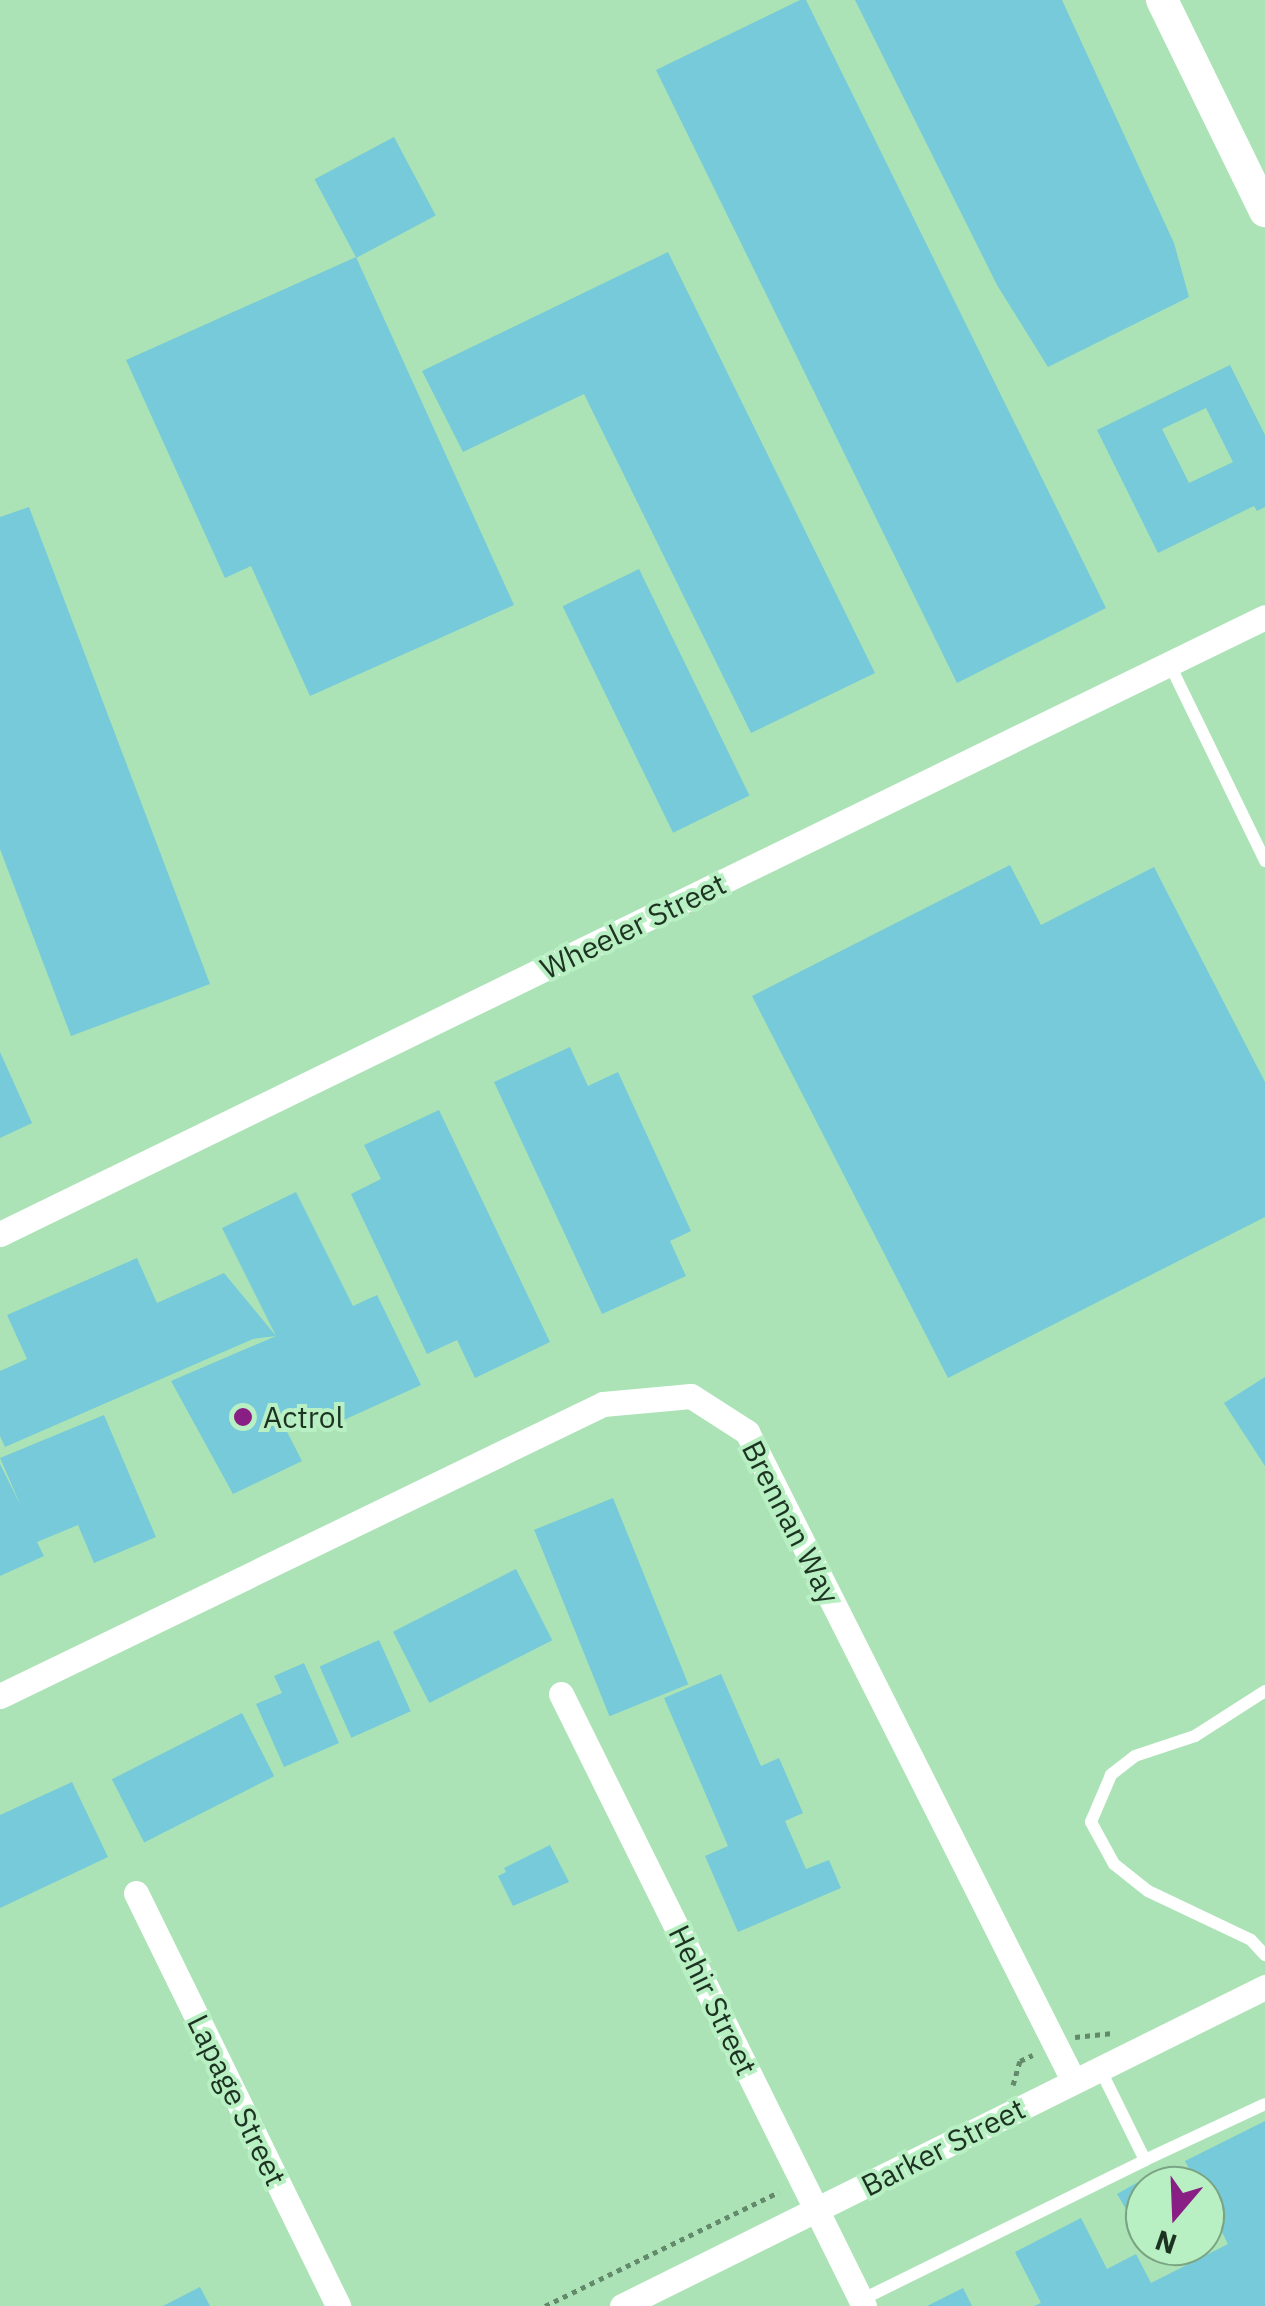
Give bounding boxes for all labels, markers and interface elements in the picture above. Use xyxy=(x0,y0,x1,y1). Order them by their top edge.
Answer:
street label: Wheeler Street xyxy=(534,866,732,986)
place label: Actrol xyxy=(263,1399,344,1435)
marker: Actrol xyxy=(232,1406,254,1428)
street label: Brennan Way xyxy=(734,1434,848,1610)
street label: Hehir Street xyxy=(661,1919,765,2081)
street label: Lapage Street xyxy=(180,2009,294,2191)
street label: Barker Street xyxy=(855,2090,1031,2204)
north arrow xyxy=(1125,2166,1225,2266)
text: N xyxy=(1150,2222,1181,2264)

